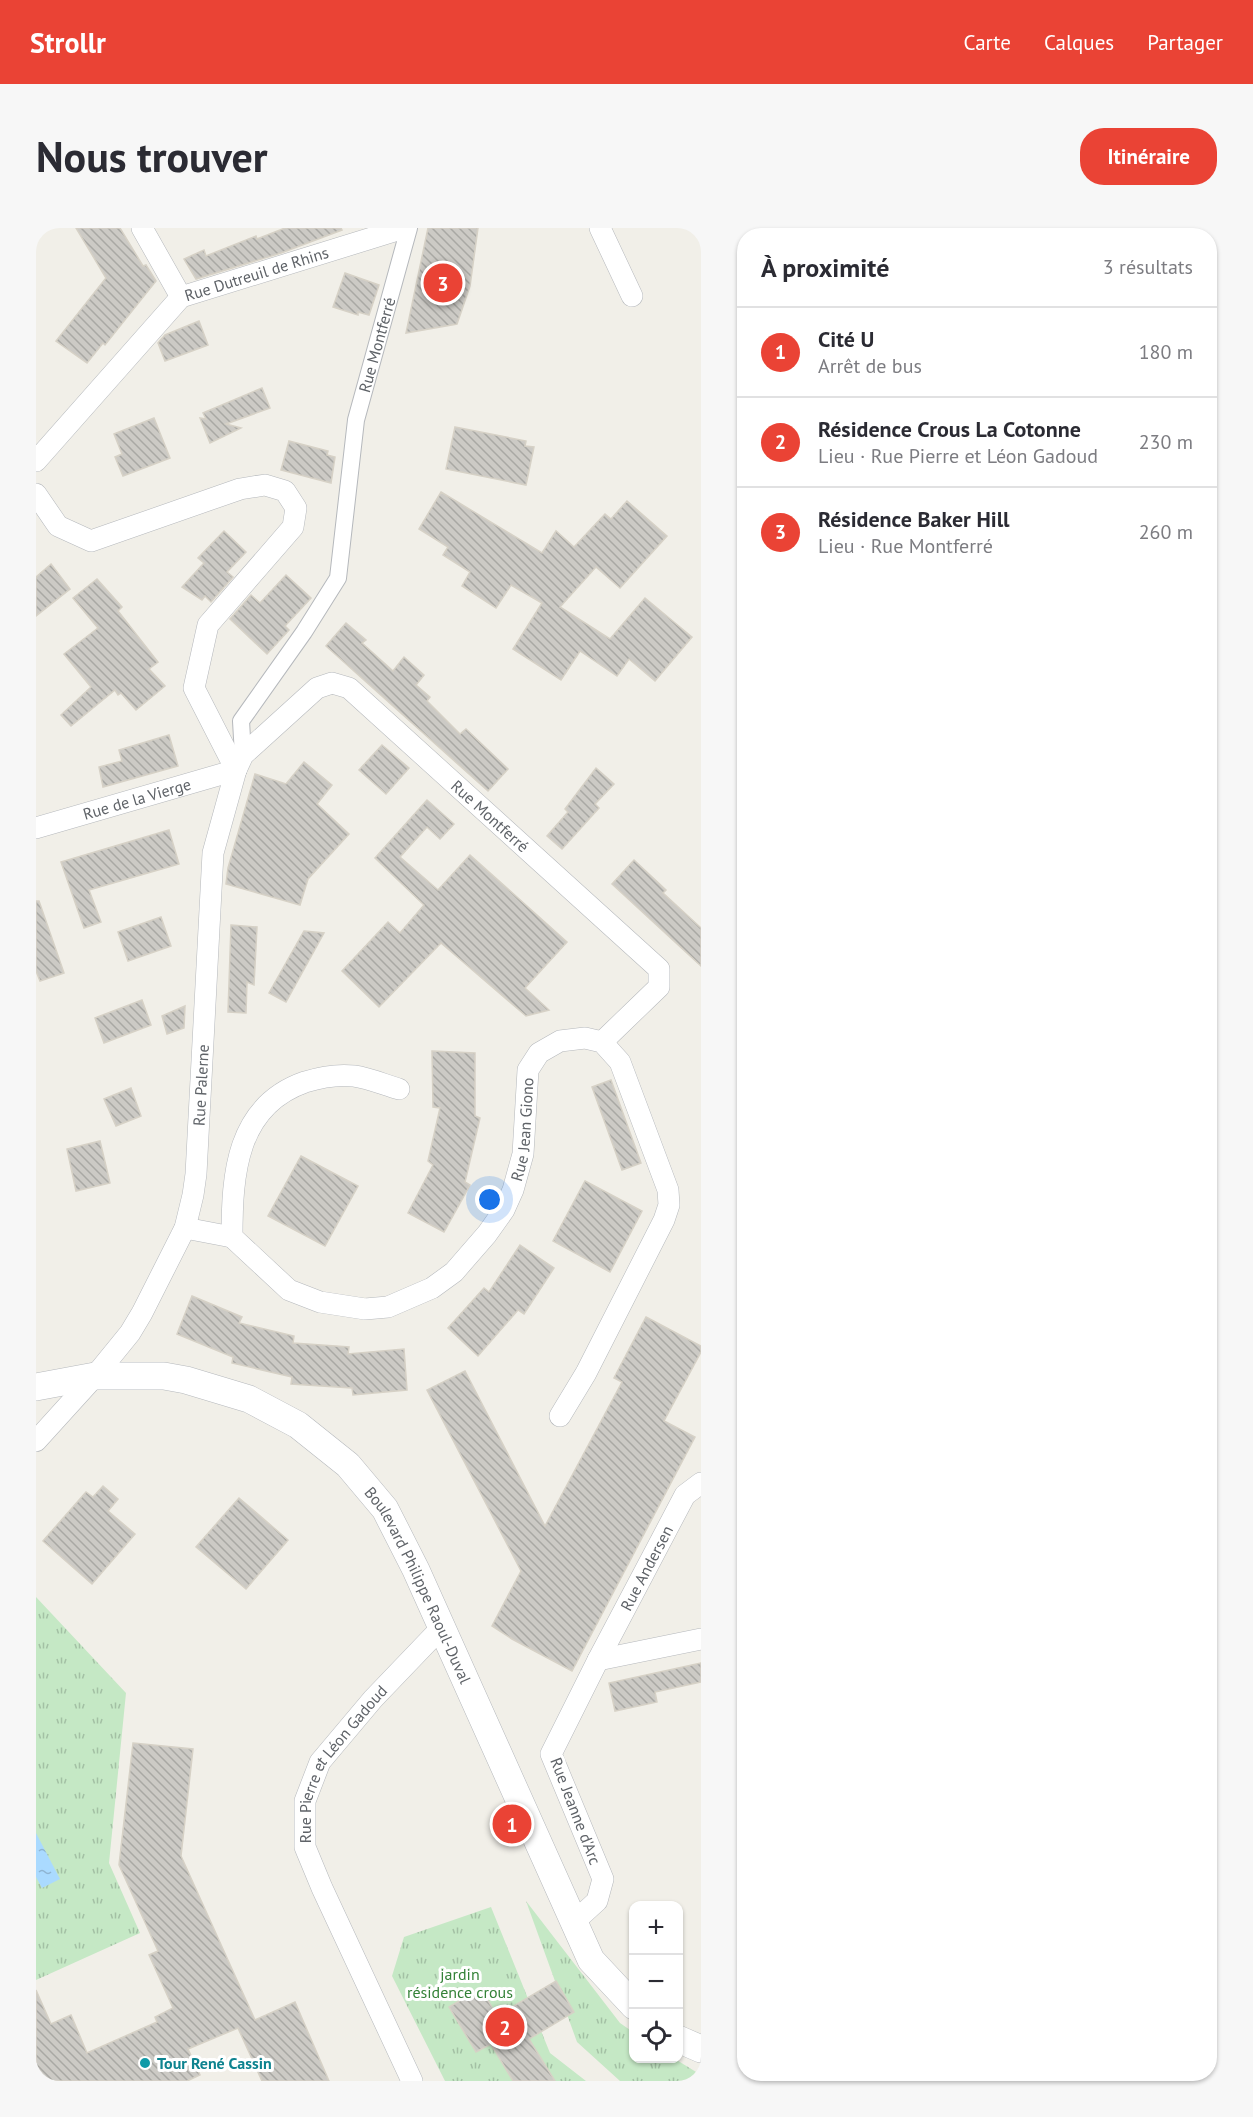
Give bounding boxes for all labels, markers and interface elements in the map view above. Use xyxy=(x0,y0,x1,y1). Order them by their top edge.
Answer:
text: Strollr xyxy=(30,24,106,61)
text: Carte xyxy=(964,29,1011,56)
text: Calques xyxy=(1044,29,1114,56)
text: Partager xyxy=(1147,29,1223,56)
button: Itinéraire xyxy=(1080,128,1217,185)
text: Nous trouver xyxy=(36,129,267,184)
street label: Rue Dutreuil de Rhins xyxy=(182,242,331,305)
text: À proximité xyxy=(761,251,889,284)
text: 3 résultats xyxy=(1103,254,1193,280)
pin: 3 xyxy=(424,260,462,306)
street label: Rue Montferré xyxy=(354,295,399,395)
text: Cité U xyxy=(818,325,874,353)
text: 1 xyxy=(775,339,786,365)
text: 180 m xyxy=(1139,339,1193,365)
text: Arrêt de bus xyxy=(818,353,922,379)
text: Résidence Crous La Cotonne xyxy=(818,415,1081,443)
text: 2 xyxy=(775,429,786,455)
text: 230 m xyxy=(1139,429,1193,455)
text: Lieu · Rue Pierre et Léon Gadoud xyxy=(818,443,1098,469)
text: Résidence Baker Hill xyxy=(818,505,1010,533)
text: 3 xyxy=(775,519,786,545)
text: 260 m xyxy=(1139,519,1193,545)
text: Lieu · Rue Montferré xyxy=(818,533,993,559)
street label: Rue de la Vierge xyxy=(80,774,193,824)
street label: Rue Montferré xyxy=(447,776,533,856)
street label: Rue Palerne xyxy=(189,1044,213,1127)
street label: Rue Jean Giono xyxy=(506,1077,538,1183)
your location xyxy=(475,1185,504,1214)
street label: Boulevard Philippe Raoul-Duval xyxy=(360,1482,476,1687)
street label: Rue Andersen xyxy=(616,1522,677,1614)
street label: Rue Pierre et Léon Gadoud xyxy=(295,1681,391,1843)
street label: Rue Jeanne d'Arc xyxy=(546,1755,606,1867)
pin: 1 xyxy=(492,1802,532,1846)
map controls xyxy=(629,1901,683,2063)
button: + xyxy=(629,1901,683,1955)
button: − xyxy=(629,1955,683,2009)
park label: jardin résidence crous xyxy=(407,1964,513,2002)
pin: 2 xyxy=(486,2004,524,2050)
button: locate xyxy=(629,2009,683,2063)
place label: Tour René Cassin xyxy=(157,2053,272,2073)
marker: Tour René Cassin xyxy=(138,2056,152,2070)

